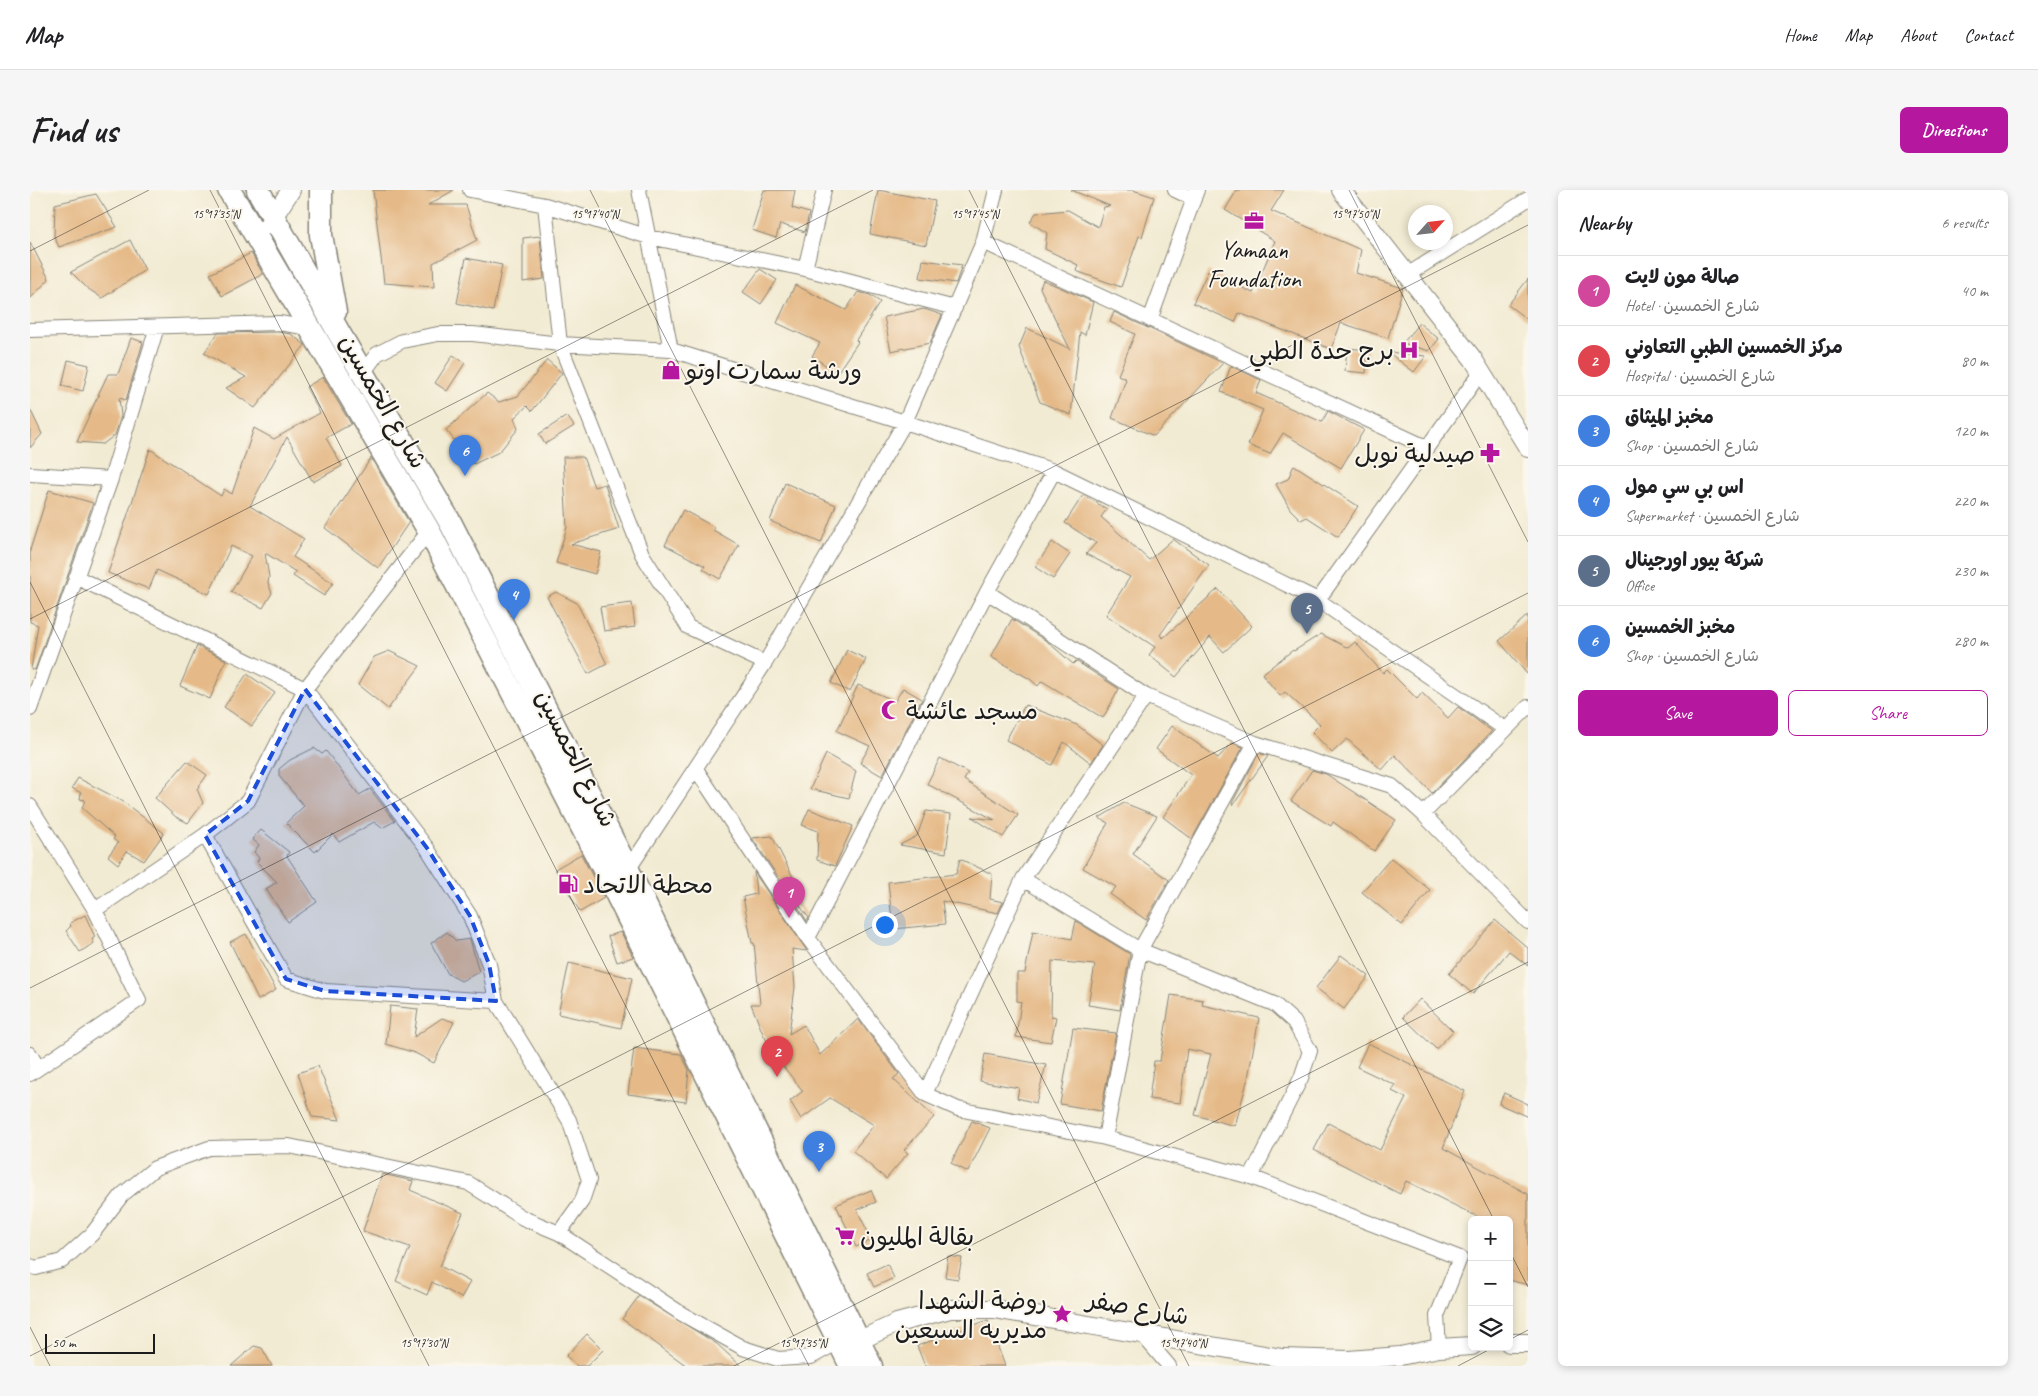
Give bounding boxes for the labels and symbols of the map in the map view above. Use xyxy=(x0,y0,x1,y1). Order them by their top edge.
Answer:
north arrow xyxy=(1408,205,1453,250)
text: 15°17'35"N xyxy=(192,206,241,222)
text: 15°17'40"N xyxy=(571,206,620,222)
text: 15°17'45"N xyxy=(951,206,1000,222)
text: 15°17'50"N xyxy=(1331,206,1380,222)
office icon: Yamaan Foundation xyxy=(1243,210,1265,232)
place label: Yamaan Foundation xyxy=(1207,234,1301,295)
street label: شارع الخمسين xyxy=(331,329,434,475)
place label: برج حدة الطبي xyxy=(1249,335,1394,372)
hospital icon: برج حدة الطبي xyxy=(1398,339,1420,361)
place label: ورشة سمارت اوتو xyxy=(684,355,862,387)
shop icon: ورشة سمارت اوتو xyxy=(660,359,682,381)
pin: 6 xyxy=(449,435,481,476)
place label: صيدلية نوبل xyxy=(1354,438,1475,470)
pharmacy icon: صيدلية نوبل xyxy=(1479,442,1501,464)
pin: 4 xyxy=(498,579,530,620)
pin: 5 xyxy=(1291,593,1323,634)
street label: شارع الخمسين xyxy=(527,684,624,833)
place label: مسجد عائشة xyxy=(906,695,1038,727)
mosque icon: مسجد عائشة xyxy=(880,699,902,721)
place label: محطة الاتحاد xyxy=(583,869,713,901)
fuel station icon: محطة الاتحاد xyxy=(557,873,579,895)
pin: 1 xyxy=(773,877,805,918)
your location xyxy=(872,912,898,938)
pin: 2 xyxy=(761,1036,793,1077)
pin: 3 xyxy=(803,1131,835,1172)
place label: بقالة المليون xyxy=(860,1221,974,1253)
supermarket icon: بقالة المليون xyxy=(834,1225,856,1247)
street label: شارع صفر xyxy=(1082,1283,1191,1334)
place label: روضة الشهدا مديريه السبعين xyxy=(895,1285,1047,1346)
place icon: روضة الشهدا مديريه السبعين xyxy=(1051,1303,1073,1325)
scale bar xyxy=(45,1331,155,1354)
text: 15°17'30"N xyxy=(400,1335,449,1351)
text: 15°17'35"N xyxy=(779,1335,828,1351)
text: 15°17'40"N xyxy=(1159,1335,1208,1351)

